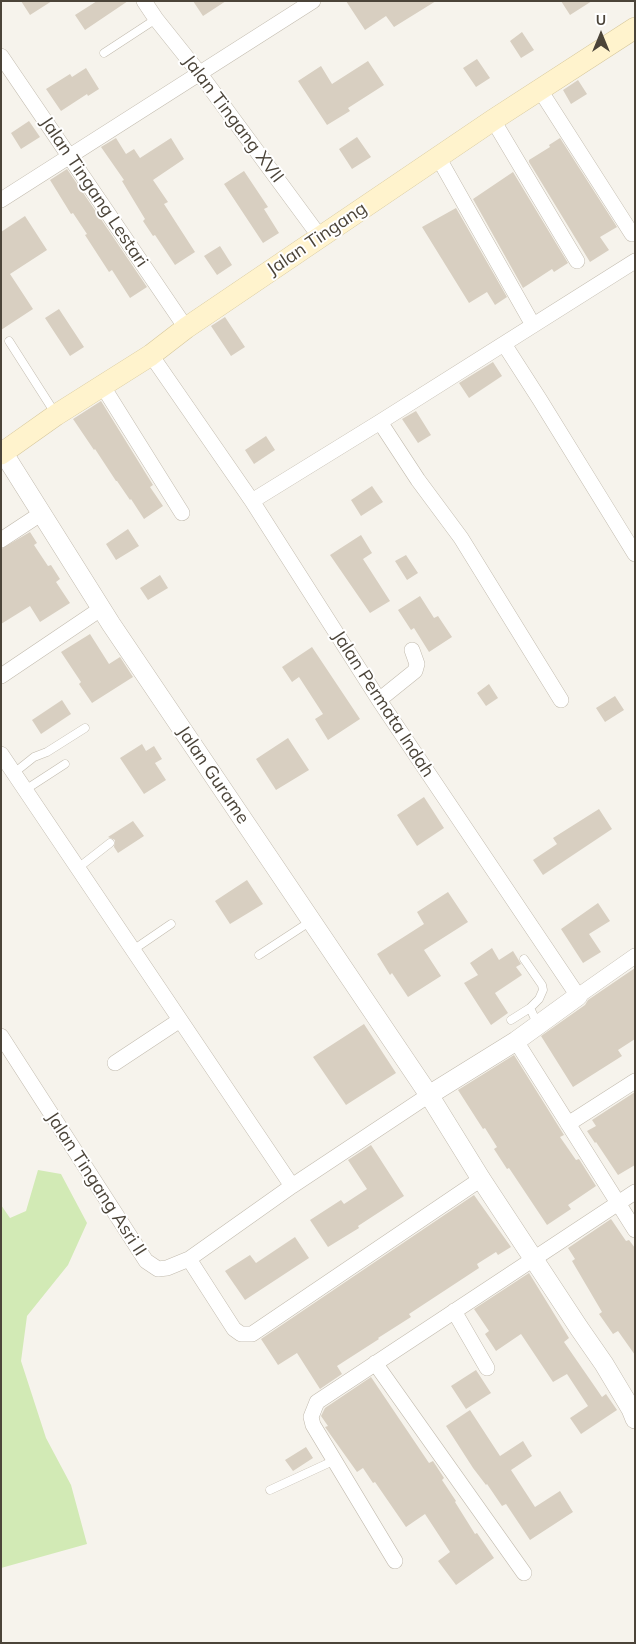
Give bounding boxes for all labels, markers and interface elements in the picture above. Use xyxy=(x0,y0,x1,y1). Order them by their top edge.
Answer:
north arrow xyxy=(576,10,626,60)
text: U xyxy=(596,11,606,29)
street label: Jalan Tingang XVII xyxy=(178,51,288,187)
street label: Jalan Tingang Lestari xyxy=(36,113,152,271)
street label: Jalan Tingang xyxy=(263,198,371,280)
street label: Jalan Permata Indah xyxy=(328,627,438,781)
street label: Jalan Gurame xyxy=(172,722,254,828)
street label: Jalan Tingang Asri II xyxy=(41,1108,151,1260)

